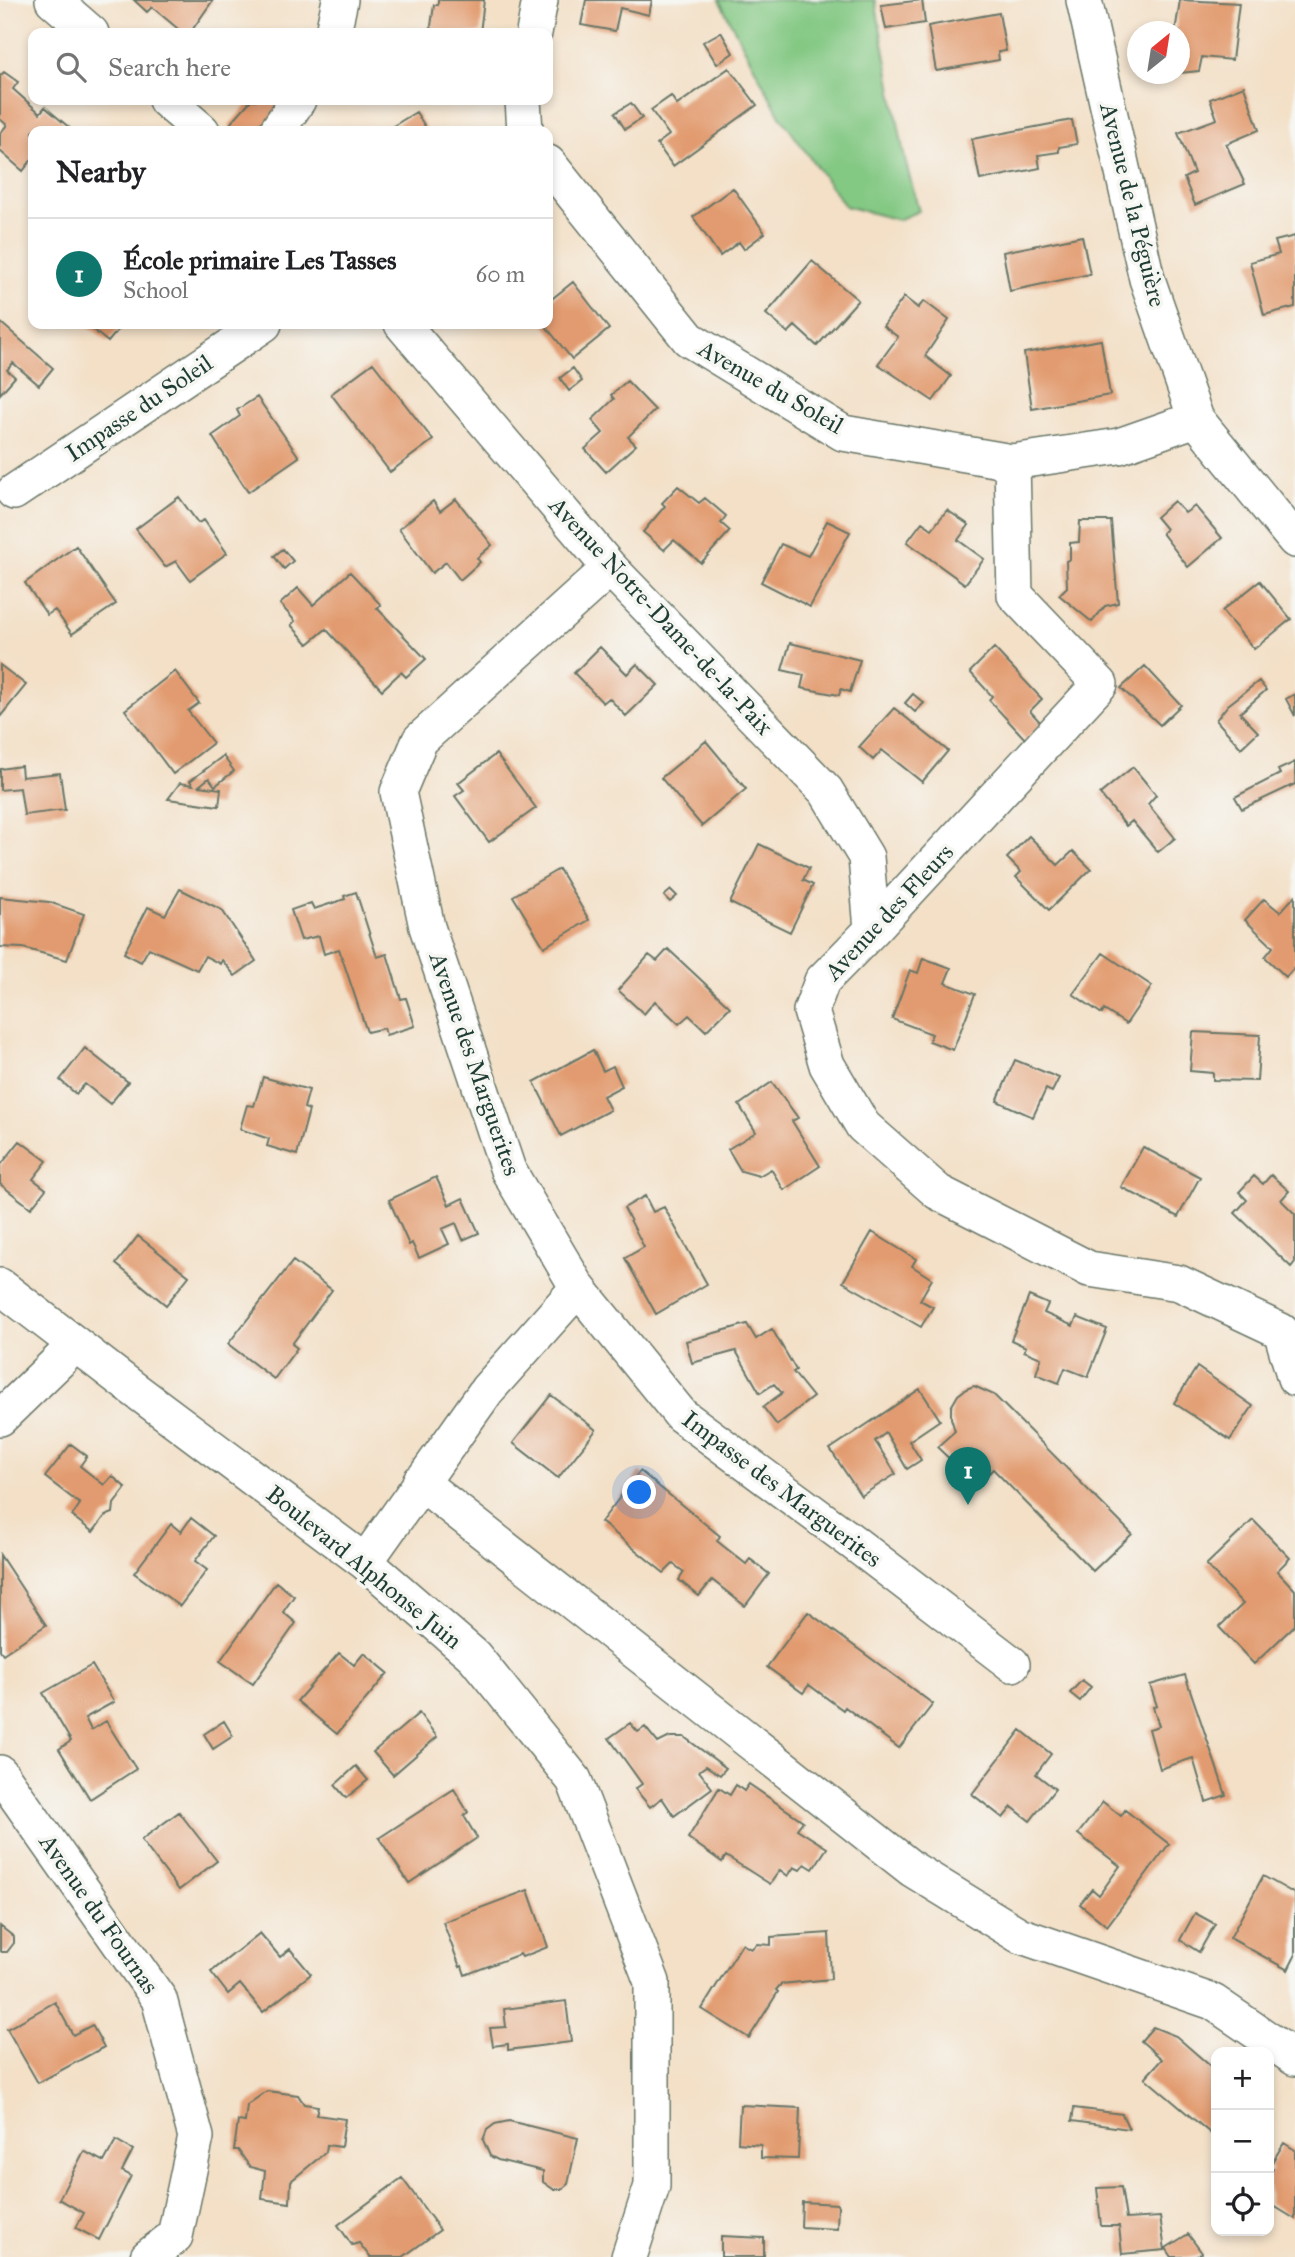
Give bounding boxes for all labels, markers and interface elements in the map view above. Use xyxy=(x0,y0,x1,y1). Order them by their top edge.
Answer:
north arrow xyxy=(1127,21,1190,84)
search box xyxy=(28,28,553,105)
icon: search xyxy=(52,48,90,86)
text: Search here xyxy=(108,51,231,83)
street label: Avenue de la Péguière xyxy=(1093,99,1173,310)
text: Nearby xyxy=(56,154,146,190)
text: École primaire Les Tasses xyxy=(123,244,397,276)
text: 1 xyxy=(74,260,84,288)
text: 60 m xyxy=(476,260,525,288)
text: School xyxy=(123,276,188,304)
street label: Avenue du Soleil xyxy=(692,333,849,441)
street label: Impasse du Soleil xyxy=(60,348,219,468)
street label: Avenue Notre-Dame-de-la-Paix xyxy=(542,490,780,742)
street label: Avenue des Fleurs xyxy=(817,837,960,987)
street label: Avenue des Marguerites xyxy=(422,948,527,1180)
street label: Impasse des Marguerites xyxy=(676,1404,888,1574)
pin: 1 xyxy=(945,1447,991,1505)
your location xyxy=(622,1475,656,1509)
street label: Boulevard Alphonse Juin xyxy=(260,1479,468,1655)
street label: Avenue du Fournas xyxy=(32,1827,165,2000)
map controls xyxy=(1211,2047,1274,2236)
button: + xyxy=(1211,2047,1274,2110)
button: − xyxy=(1211,2110,1274,2173)
button: locate xyxy=(1211,2173,1274,2236)

